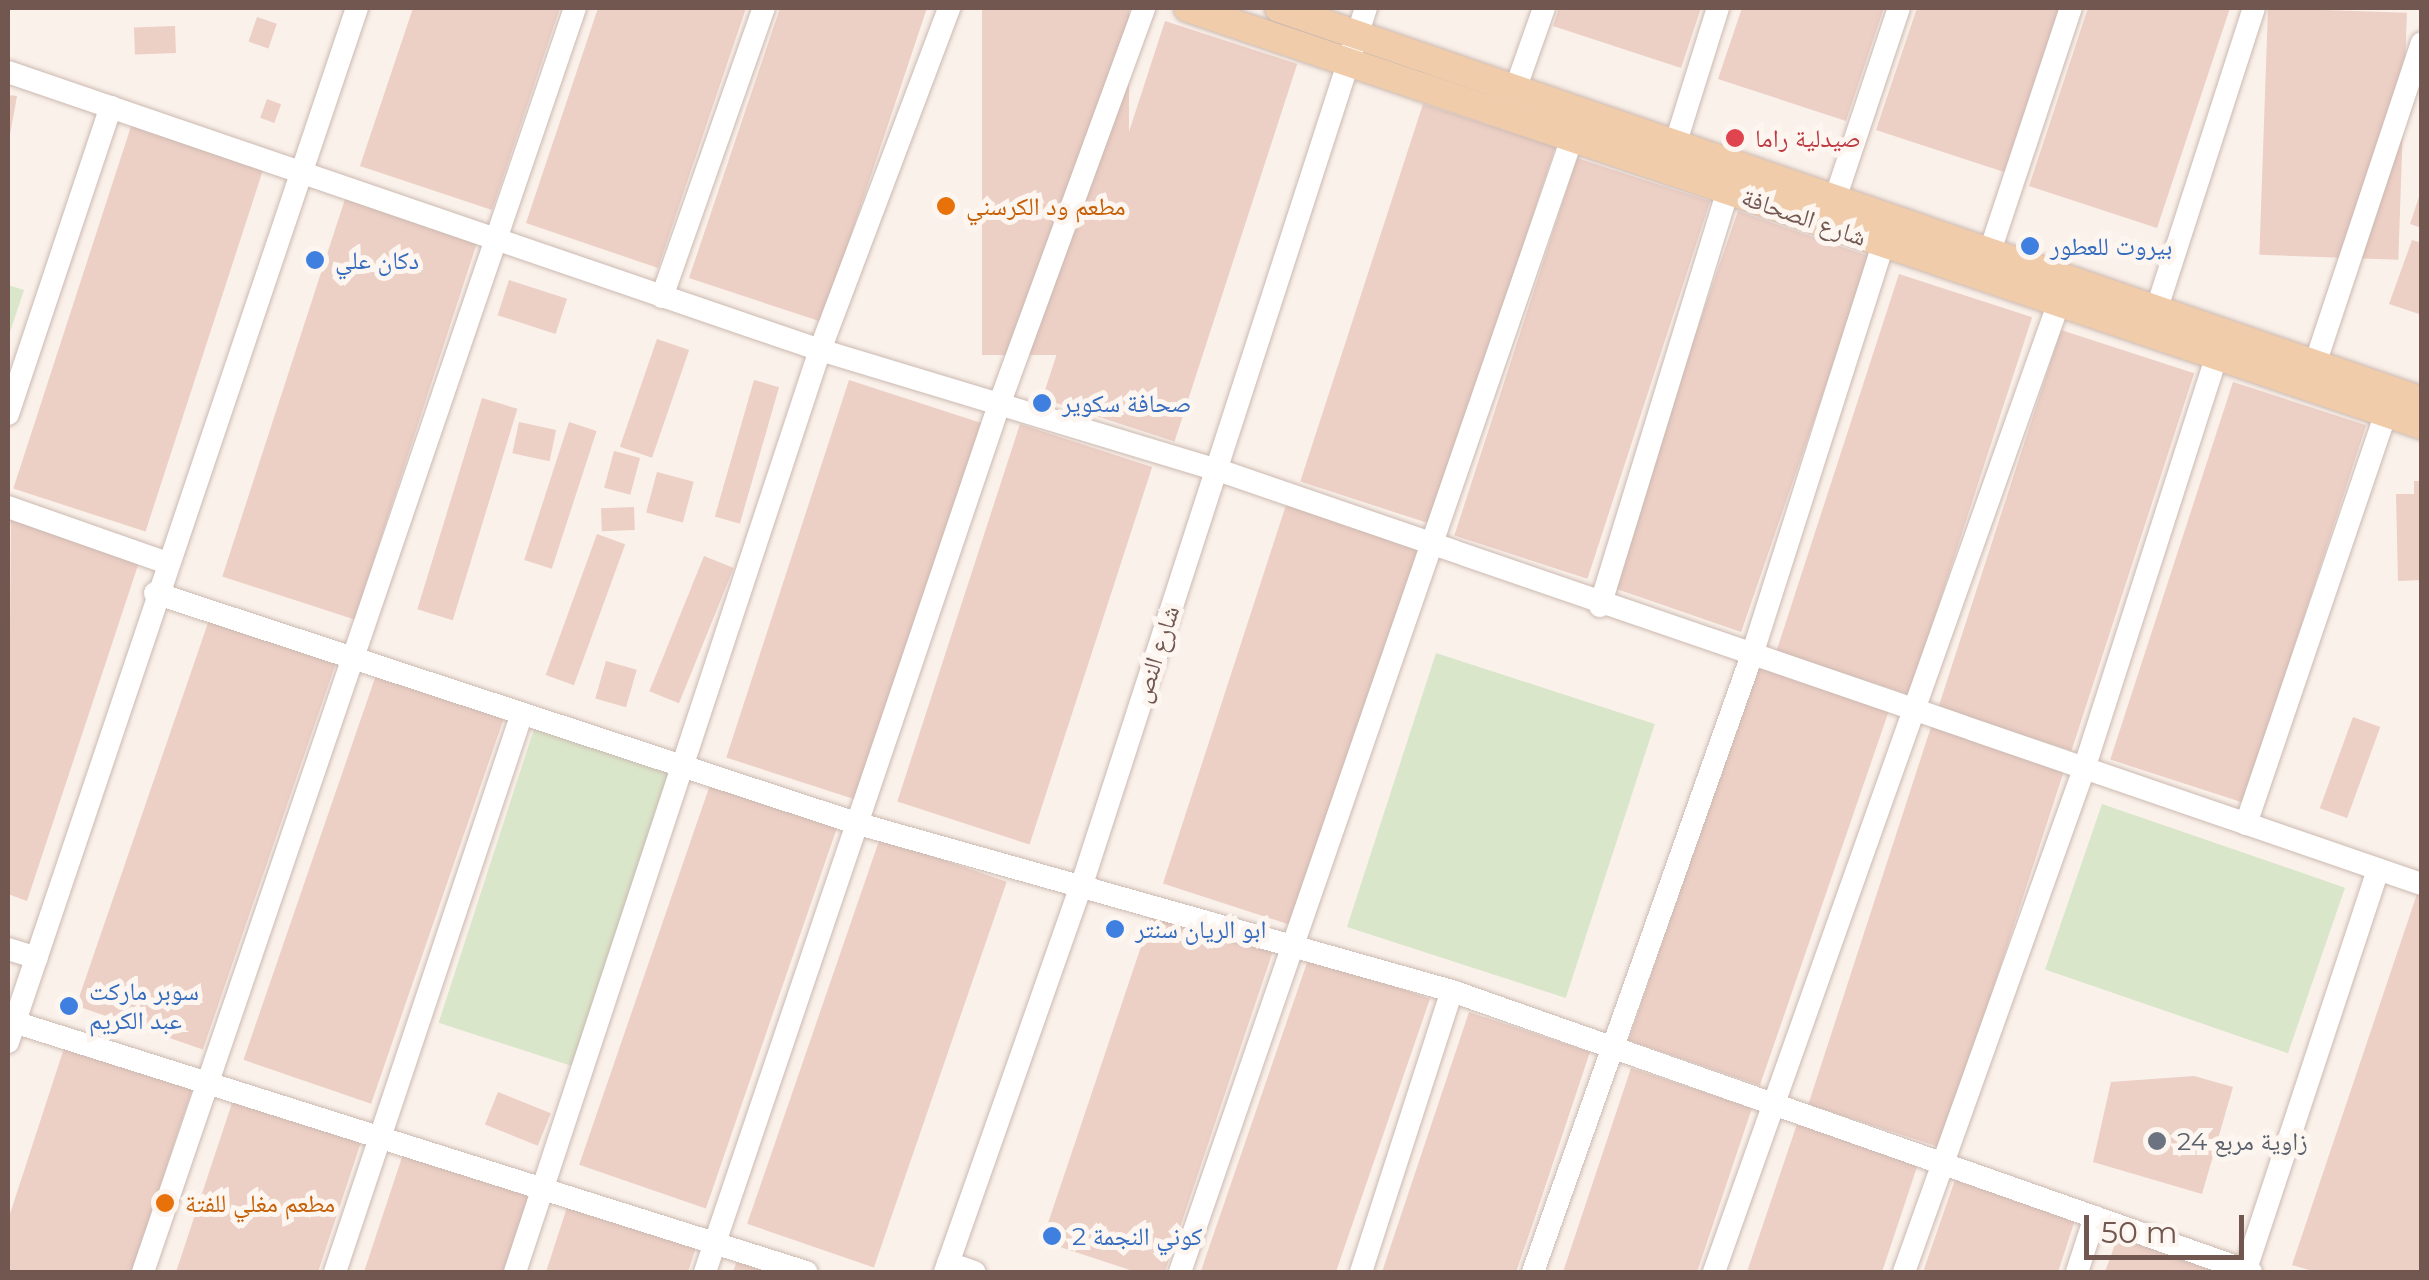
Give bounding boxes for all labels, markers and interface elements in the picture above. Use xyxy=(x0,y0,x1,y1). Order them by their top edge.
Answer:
place label: صيدلية راما xyxy=(1755,123,1861,153)
marker: صيدلية راما xyxy=(1724,127,1746,149)
street label: شارع الصحافة xyxy=(1738,182,1870,252)
place label: مطعم ود الكرسني xyxy=(966,191,1126,221)
marker: مطعم ود الكرسني xyxy=(935,195,957,217)
place label: بيروت للعطور xyxy=(2050,231,2172,261)
marker: بيروت للعطور xyxy=(2019,235,2041,257)
place label: دكان علي xyxy=(335,245,419,275)
marker: دكان علي xyxy=(304,249,326,271)
place label: صحافة سكوير xyxy=(1062,388,1191,418)
marker: صحافة سكوير xyxy=(1031,392,1053,414)
street label: شارع النص xyxy=(1126,602,1186,706)
place label: ابو الريان سنتر xyxy=(1135,914,1266,944)
marker: ابو الريان سنتر xyxy=(1104,918,1126,940)
place label: سوبر ماركت عبد الكريم xyxy=(89,977,199,1036)
marker: سوبر ماركت عبد الكريم xyxy=(58,995,80,1017)
place label: زاوية مربع 24 xyxy=(2177,1126,2308,1156)
marker: زاوية مربع 24 xyxy=(2146,1130,2168,1152)
place label: مطعم مغلي للفتة xyxy=(185,1188,335,1218)
marker: مطعم مغلي للفتة xyxy=(154,1192,176,1214)
scale bar xyxy=(2089,1195,2249,1257)
text: 50 m xyxy=(2101,1214,2178,1251)
place label: كوني النجمة 2 xyxy=(1072,1221,1202,1251)
marker: كوني النجمة 2 xyxy=(1041,1225,1063,1247)

